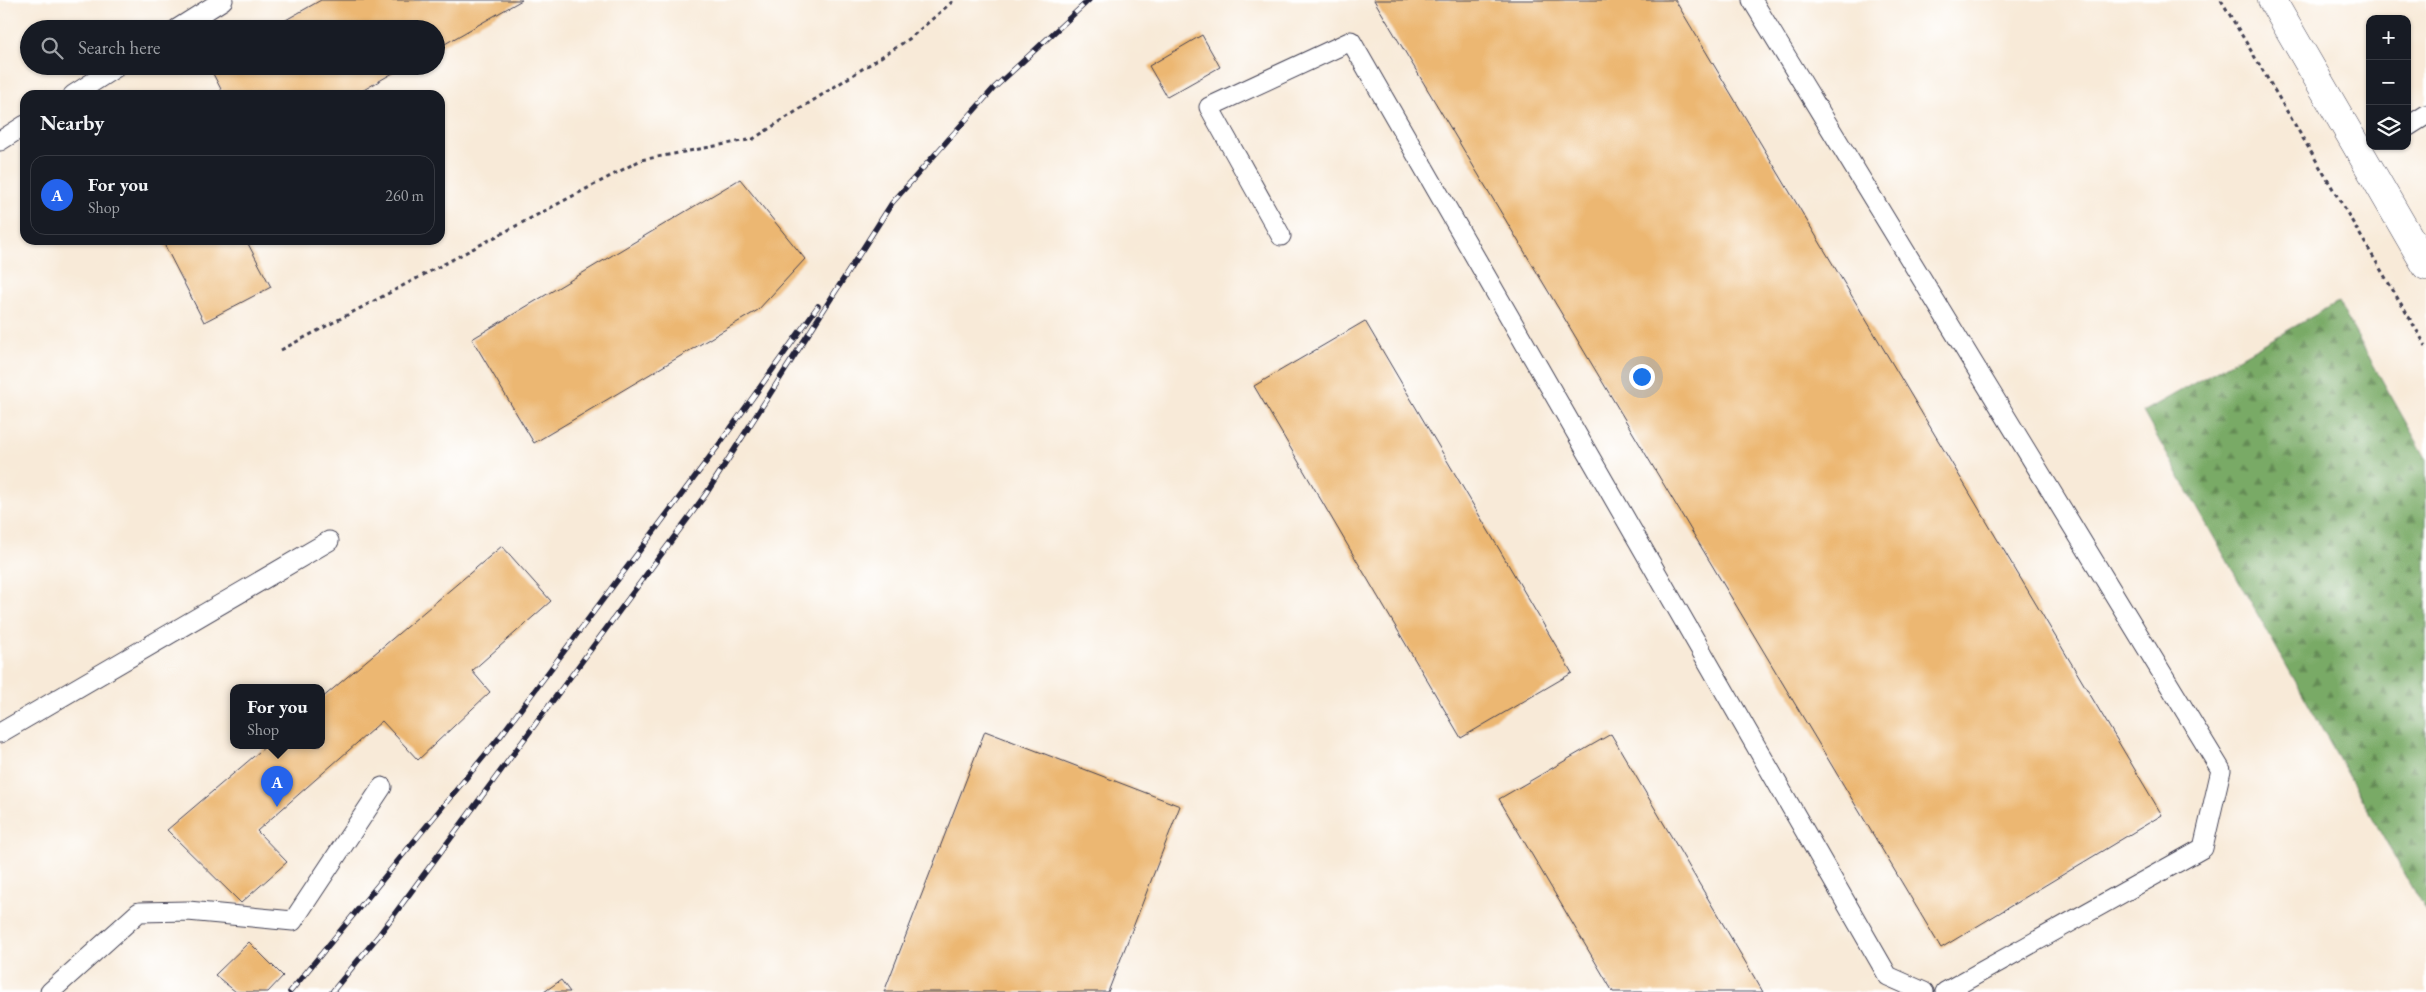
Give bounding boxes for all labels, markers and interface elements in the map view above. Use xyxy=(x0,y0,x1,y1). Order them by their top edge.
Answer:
map controls xyxy=(2366,15,2411,150)
button: + xyxy=(2366,15,2411,60)
search box xyxy=(20,20,445,75)
icon: search xyxy=(38,34,66,62)
text: Search here xyxy=(78,35,160,60)
button: − xyxy=(2366,60,2411,105)
button: layers xyxy=(2366,105,2411,150)
text: Nearby xyxy=(40,109,104,136)
text: For you xyxy=(88,172,149,197)
text: A xyxy=(51,185,63,206)
text: 260 m xyxy=(385,185,424,206)
text: Shop xyxy=(88,197,120,218)
your location xyxy=(1629,364,1655,390)
popup xyxy=(230,684,325,749)
text: For you xyxy=(247,694,308,719)
text: Shop xyxy=(247,719,279,740)
pin: A xyxy=(261,766,293,807)

